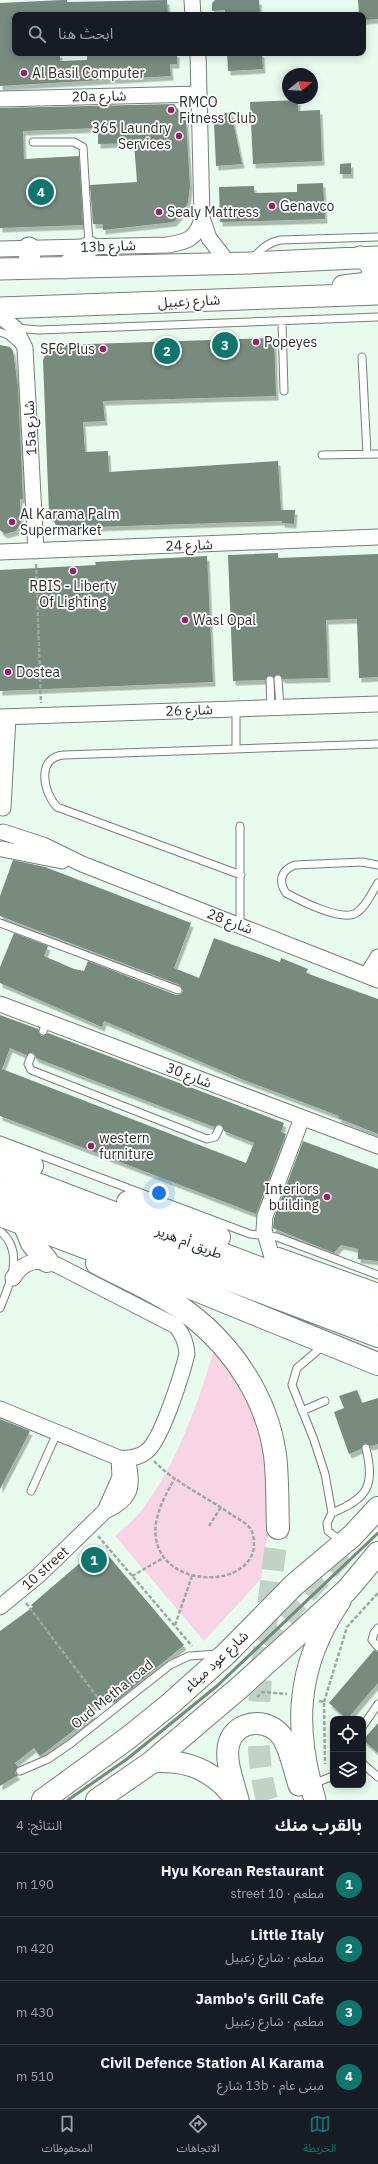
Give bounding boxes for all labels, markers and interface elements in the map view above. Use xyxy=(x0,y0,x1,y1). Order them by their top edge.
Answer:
search box xyxy=(12,12,366,56)
icon: search xyxy=(26,23,48,45)
text: ابحث هنا xyxy=(58,24,113,43)
place label: Al Basil Computer xyxy=(32,64,145,82)
marker: Al Basil Computer xyxy=(19,68,29,78)
north arrow xyxy=(282,68,318,104)
street label: 20a شارع xyxy=(71,87,127,107)
place label: RMCO Fitness Club xyxy=(179,93,256,127)
marker: RMCO Fitness Club xyxy=(166,105,176,115)
place label: 365 Laundry Services xyxy=(92,119,171,153)
marker: 365 Laundry Services xyxy=(174,131,184,141)
pin: 4 xyxy=(28,177,54,207)
place label: Genavco xyxy=(280,197,334,215)
marker: Genavco xyxy=(267,201,277,211)
place label: Sealy Mattress xyxy=(167,203,259,221)
marker: Sealy Mattress xyxy=(154,207,164,217)
street label: 13b شارع xyxy=(80,236,136,258)
street label: شارع زعبيل xyxy=(157,290,221,314)
pin: 3 xyxy=(212,330,238,360)
place label: Popeyes xyxy=(264,333,317,351)
pin: 2 xyxy=(154,336,180,366)
marker: Popeyes xyxy=(251,337,261,347)
place label: SFC Plus xyxy=(40,340,95,358)
marker: SFC Plus xyxy=(98,344,108,354)
street label: 15a شارع xyxy=(20,400,42,456)
place label: Al Karama Palm Supermarket xyxy=(20,505,120,539)
marker: Al Karama Palm Supermarket xyxy=(7,517,17,527)
street label: شارع 24 xyxy=(165,535,213,557)
marker: RBIS - Liberty Of Lighting xyxy=(68,566,78,576)
place label: RBIS - Liberty Of Lighting xyxy=(29,577,117,611)
place label: Wasl Opal xyxy=(193,611,256,629)
marker: Wasl Opal xyxy=(180,615,190,625)
place label: Dostea xyxy=(16,663,60,681)
marker: Dostea xyxy=(3,667,13,677)
street label: شارع 26 xyxy=(165,700,213,722)
street label: شارع 28 xyxy=(204,904,255,940)
street label: شارع 30 xyxy=(163,1058,214,1094)
place label: western furniture xyxy=(99,1129,154,1163)
marker: western furniture xyxy=(86,1141,96,1151)
place label: Interiors building xyxy=(264,1180,320,1214)
your location xyxy=(149,1183,169,1203)
marker: Interiors building xyxy=(322,1192,332,1202)
street label: طريق أم هرير xyxy=(152,1221,225,1265)
street label: 10 street xyxy=(18,1542,72,1594)
pin: 1 xyxy=(81,1545,107,1575)
street label: شارع عود ميثاء xyxy=(180,1626,253,1697)
street label: Oud Metha road xyxy=(67,1655,157,1733)
map controls xyxy=(330,1716,366,1788)
button: locate xyxy=(330,1716,366,1752)
button: layers xyxy=(330,1752,366,1788)
text: بالقرب منك xyxy=(275,1814,362,1836)
text: النتائج: 4 xyxy=(16,1817,62,1834)
text: Hyu Korean Restaurant xyxy=(161,1861,324,1880)
text: 190 m xyxy=(16,1876,54,1893)
text: 1 xyxy=(345,1876,353,1893)
text: مطعم · 10 street xyxy=(230,1885,324,1902)
text: Little Italy xyxy=(251,1925,324,1944)
text: 420 m xyxy=(16,1940,54,1957)
text: 2 xyxy=(345,1940,353,1957)
text: مطعم · شارع زعبيل xyxy=(225,1949,324,1966)
text: Jambo's Grill Cafe xyxy=(196,1989,324,2008)
text: 430 m xyxy=(16,2004,54,2021)
text: 3 xyxy=(345,2004,353,2021)
text: مطعم · شارع زعبيل xyxy=(225,2013,324,2030)
text: Civil Defence Station Al Karama xyxy=(100,2053,324,2072)
text: 510 m xyxy=(16,2068,54,2085)
text: 4 xyxy=(345,2068,353,2085)
text: مبنى عام · 13b شارع xyxy=(217,2077,324,2094)
tab: المحفوظات xyxy=(42,2113,93,2160)
tab: الاتجاهات xyxy=(177,2113,220,2160)
tab: الخريطة xyxy=(303,2113,336,2160)

